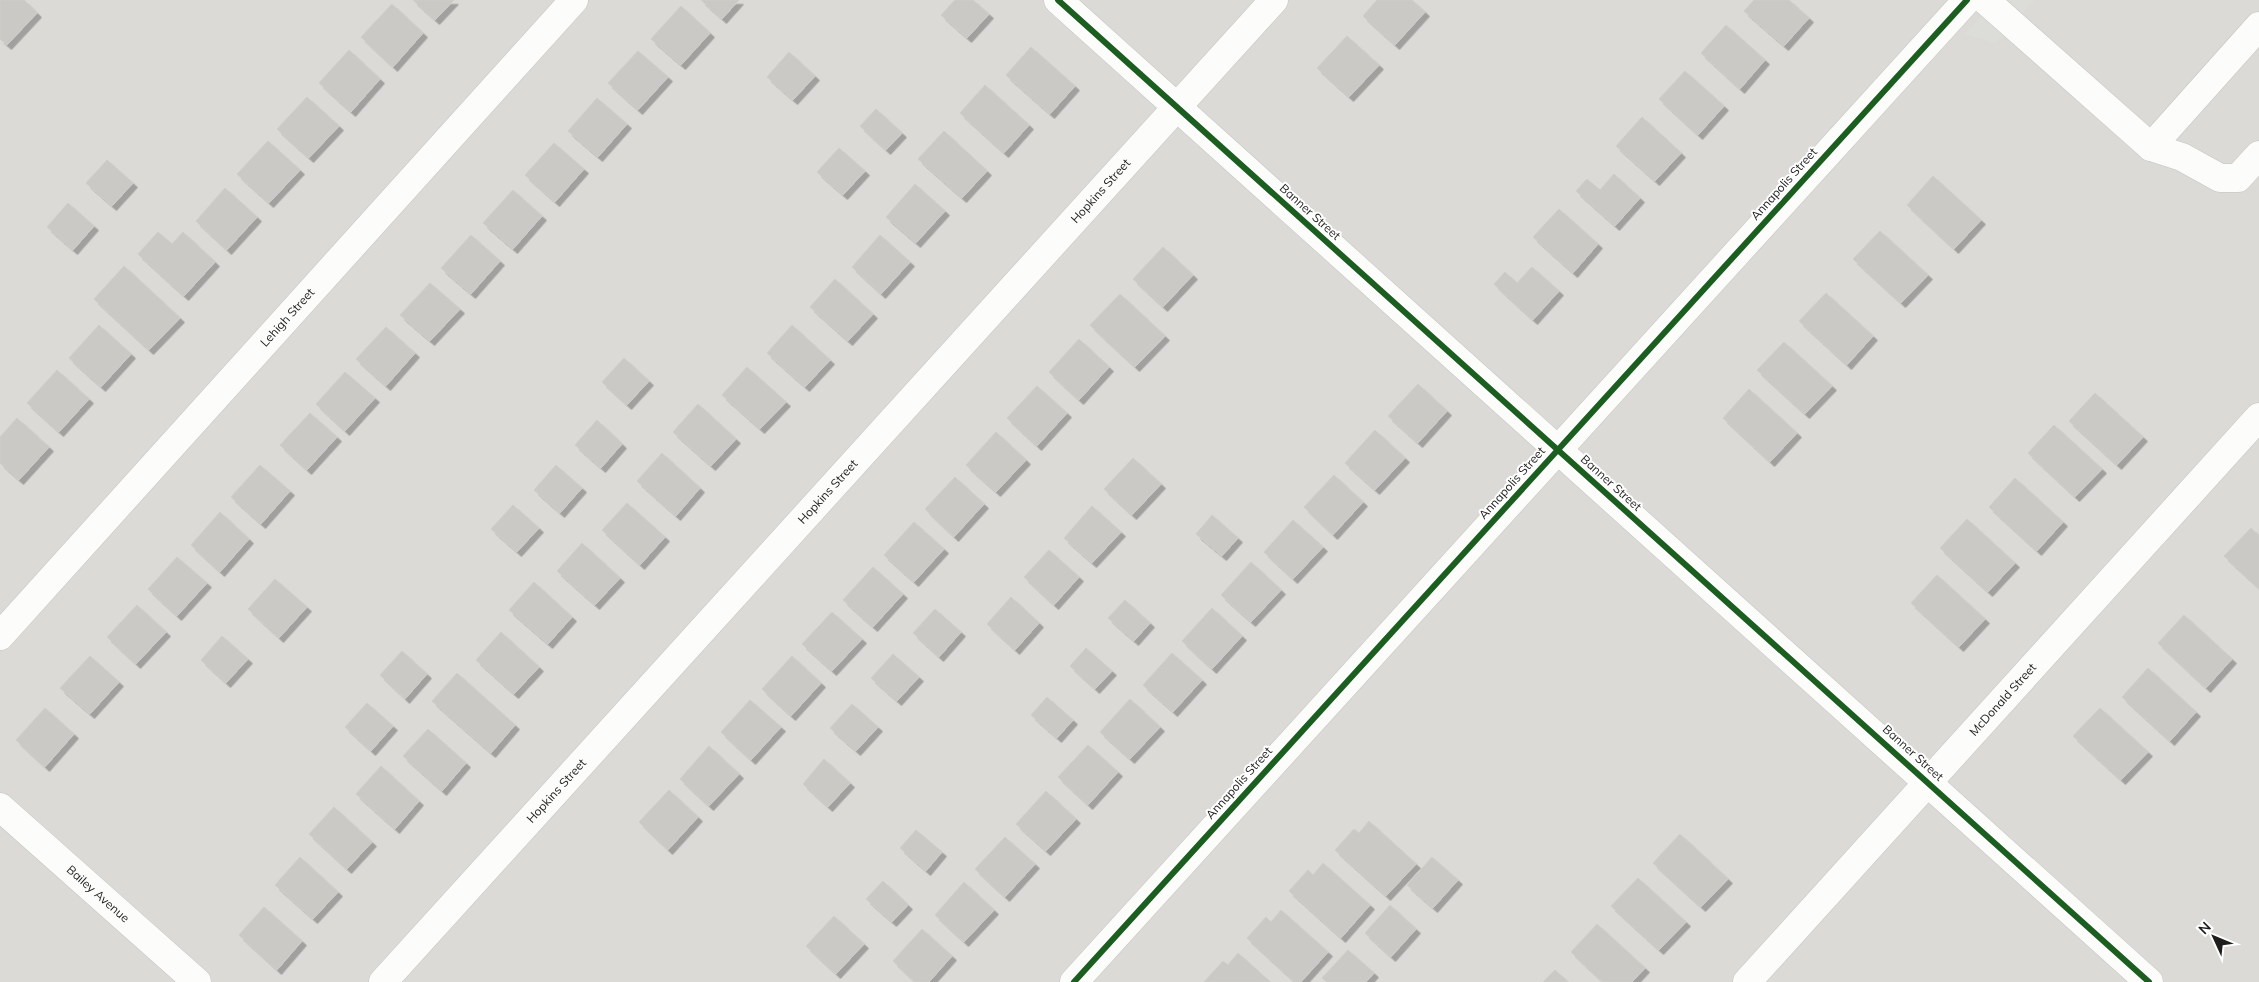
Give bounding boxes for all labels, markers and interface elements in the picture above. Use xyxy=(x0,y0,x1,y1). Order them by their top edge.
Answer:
street label: Annapolis Street xyxy=(1747,144,1820,223)
street label: Hopkins Street xyxy=(1067,155,1133,226)
street label: Banner Street xyxy=(1277,180,1344,243)
street label: Lehigh Street xyxy=(257,285,317,350)
street label: Annapolis Street xyxy=(1475,443,1548,522)
street label: Banner Street xyxy=(1578,451,1645,514)
street label: Hopkins Street xyxy=(794,456,860,527)
street label: McDonald Street xyxy=(1966,660,2039,739)
street label: Banner Street xyxy=(1880,721,1947,784)
street label: Annapolis Street xyxy=(1202,743,1275,822)
street label: Hopkins Street xyxy=(523,755,589,826)
street label: Bailey Avenue xyxy=(64,862,133,925)
north arrow xyxy=(2189,912,2239,962)
text: N xyxy=(2195,918,2215,938)

